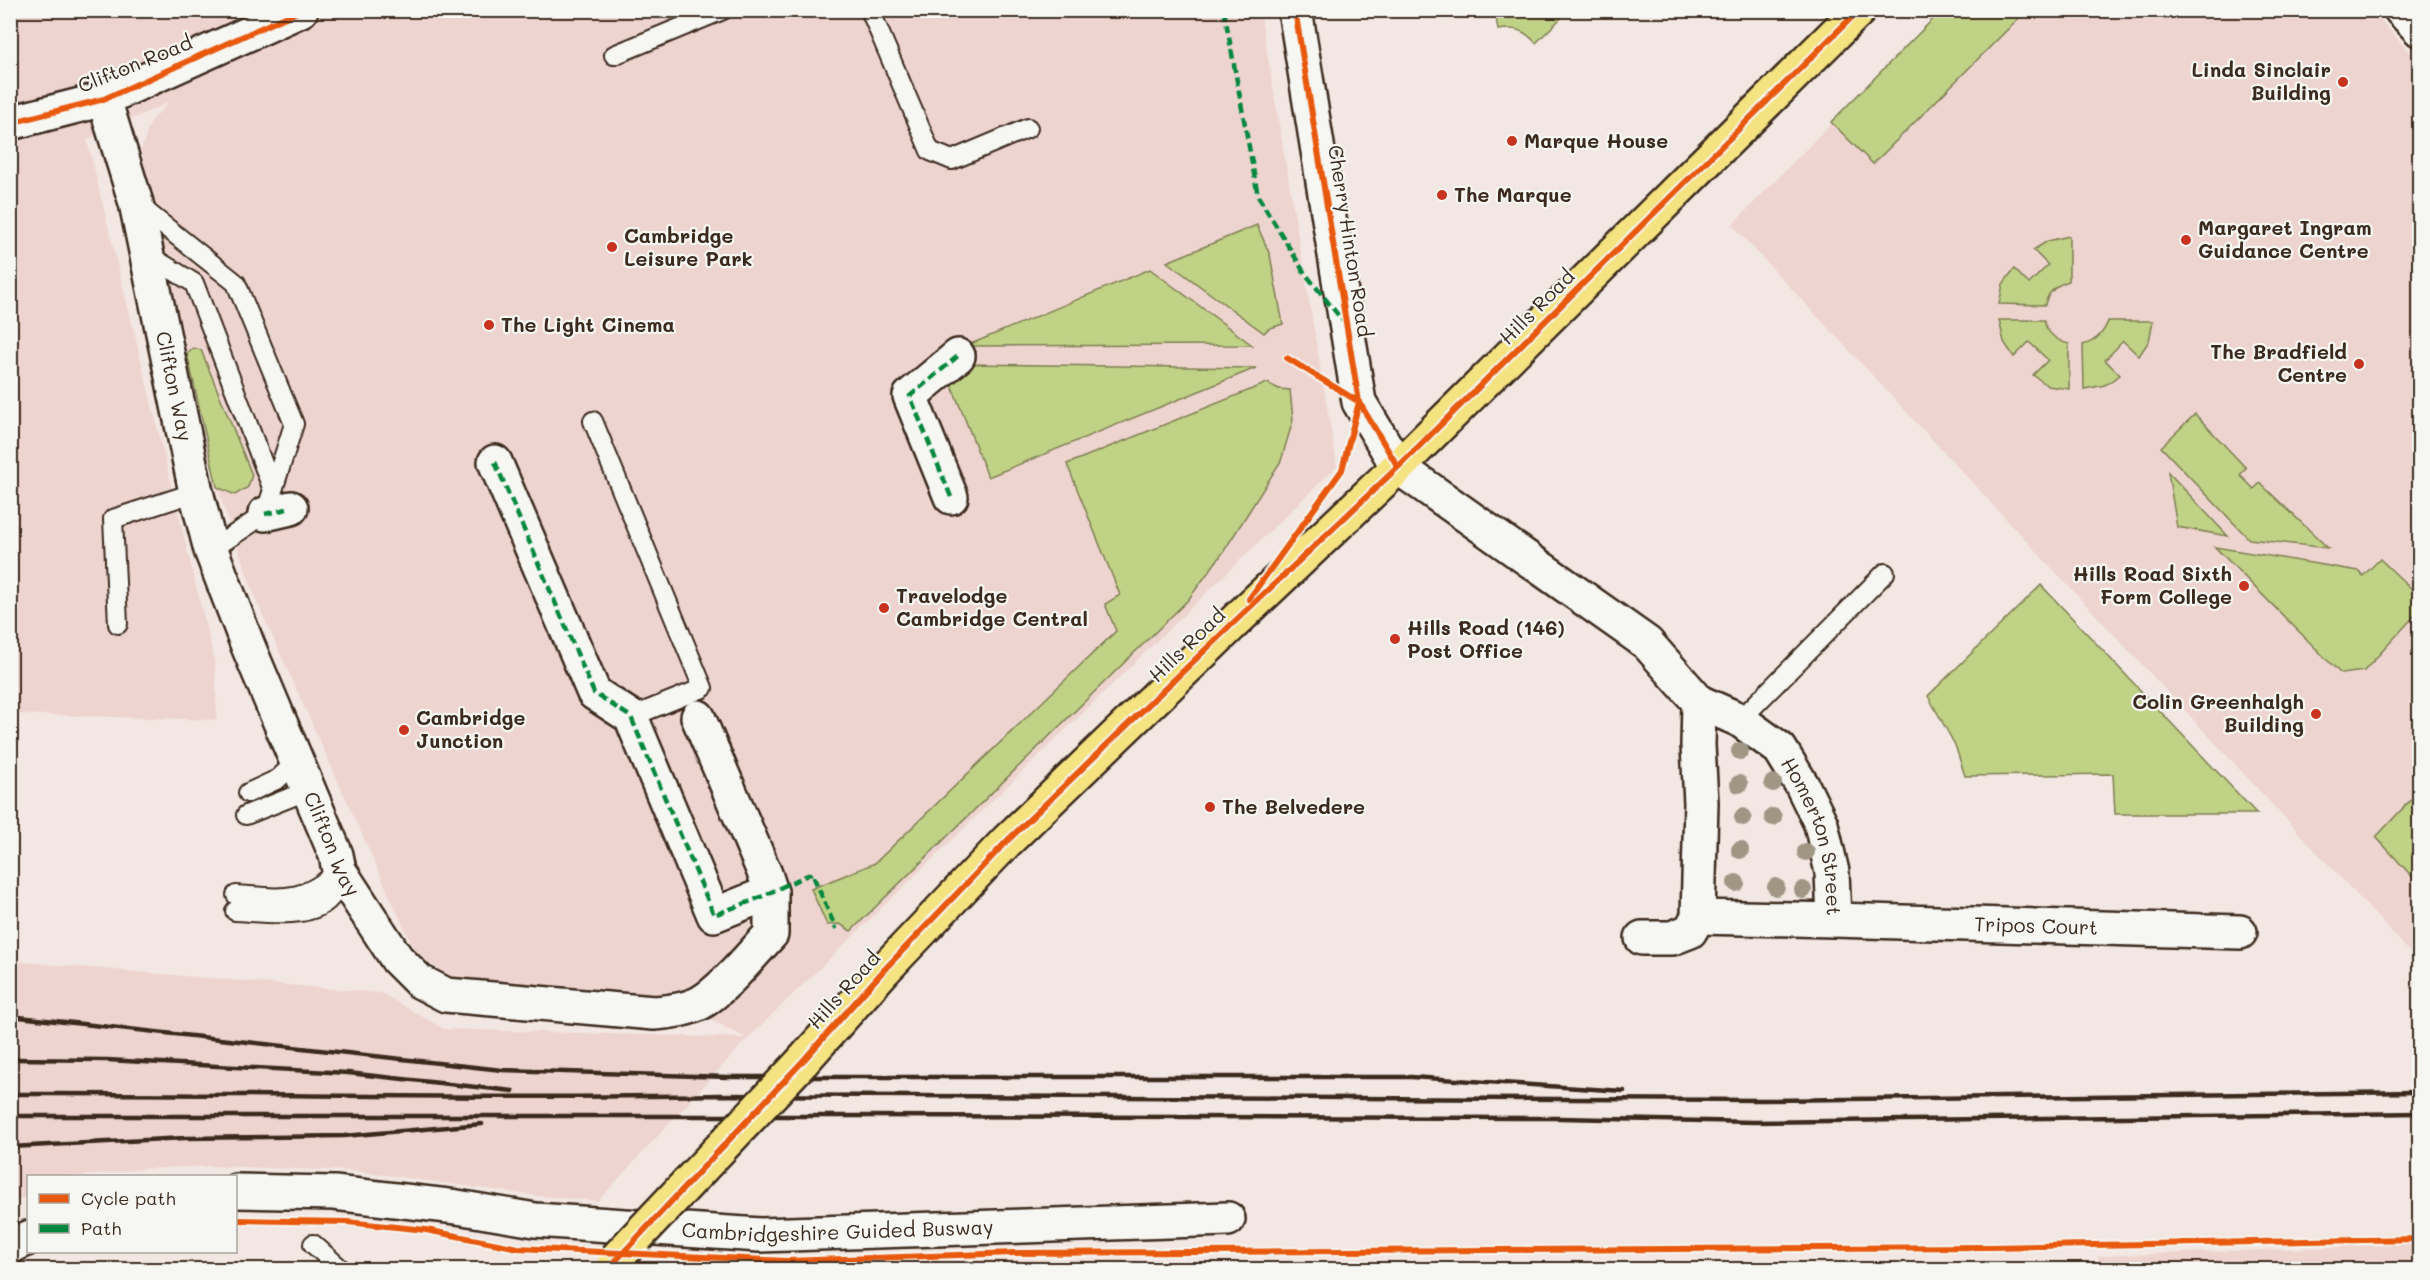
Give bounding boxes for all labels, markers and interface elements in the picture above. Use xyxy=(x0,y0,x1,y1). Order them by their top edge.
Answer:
street label: Clifton Road xyxy=(74,28,196,98)
place label: Linda Sinclair Building xyxy=(2191,56,2331,105)
marker: Linda Sinclair Building xyxy=(2336,75,2350,89)
place label: Marque House xyxy=(1524,127,1668,153)
marker: Marque House xyxy=(1505,134,1519,148)
street label: Cherry Hinton Road xyxy=(1323,143,1379,339)
place label: The Marque xyxy=(1454,181,1572,207)
marker: The Marque xyxy=(1435,188,1449,202)
place label: Margaret Ingram Guidance Centre xyxy=(2198,214,2372,263)
place label: Cambridge Leisure Park xyxy=(624,222,753,271)
marker: Margaret Ingram Guidance Centre xyxy=(2179,233,2193,247)
marker: Cambridge Leisure Park xyxy=(605,240,619,254)
street label: Hills Road xyxy=(1493,263,1580,350)
place label: The Light Cinema xyxy=(501,311,675,337)
marker: The Light Cinema xyxy=(482,318,496,332)
street label: Clifton Way xyxy=(151,329,199,443)
place label: The Bradfield Centre xyxy=(2210,338,2347,387)
marker: The Bradfield Centre xyxy=(2352,357,2366,371)
place label: Hills Road Sixth Form College xyxy=(2073,560,2232,609)
marker: Hills Road Sixth Form College xyxy=(2237,579,2251,593)
place label: Travelodge Cambridge Central xyxy=(896,582,1088,631)
marker: Travelodge Cambridge Central xyxy=(877,601,891,615)
street label: Hills Road xyxy=(1143,601,1230,687)
place label: Hills Road (146) Post Office xyxy=(1407,614,1565,663)
marker: Hills Road (146) Post Office xyxy=(1388,632,1402,646)
place label: Colin Greenhalgh Building xyxy=(2132,688,2304,737)
place label: Cambridge Junction xyxy=(416,704,525,753)
marker: Colin Greenhalgh Building xyxy=(2309,707,2323,721)
marker: Cambridge Junction xyxy=(397,723,411,737)
street label: Homerton Street xyxy=(1776,752,1848,916)
street label: Clifton Way xyxy=(299,787,367,901)
place label: The Belvedere xyxy=(1222,793,1365,819)
marker: The Belvedere xyxy=(1203,800,1217,814)
street label: Tripos Court xyxy=(1974,910,2098,940)
street label: Hills Road xyxy=(801,945,885,1034)
legend xyxy=(27,1175,237,1253)
text: Cycle path xyxy=(81,1186,176,1210)
street label: Cambridgeshire Guided Busway xyxy=(681,1213,994,1247)
text: Path xyxy=(81,1216,121,1240)

